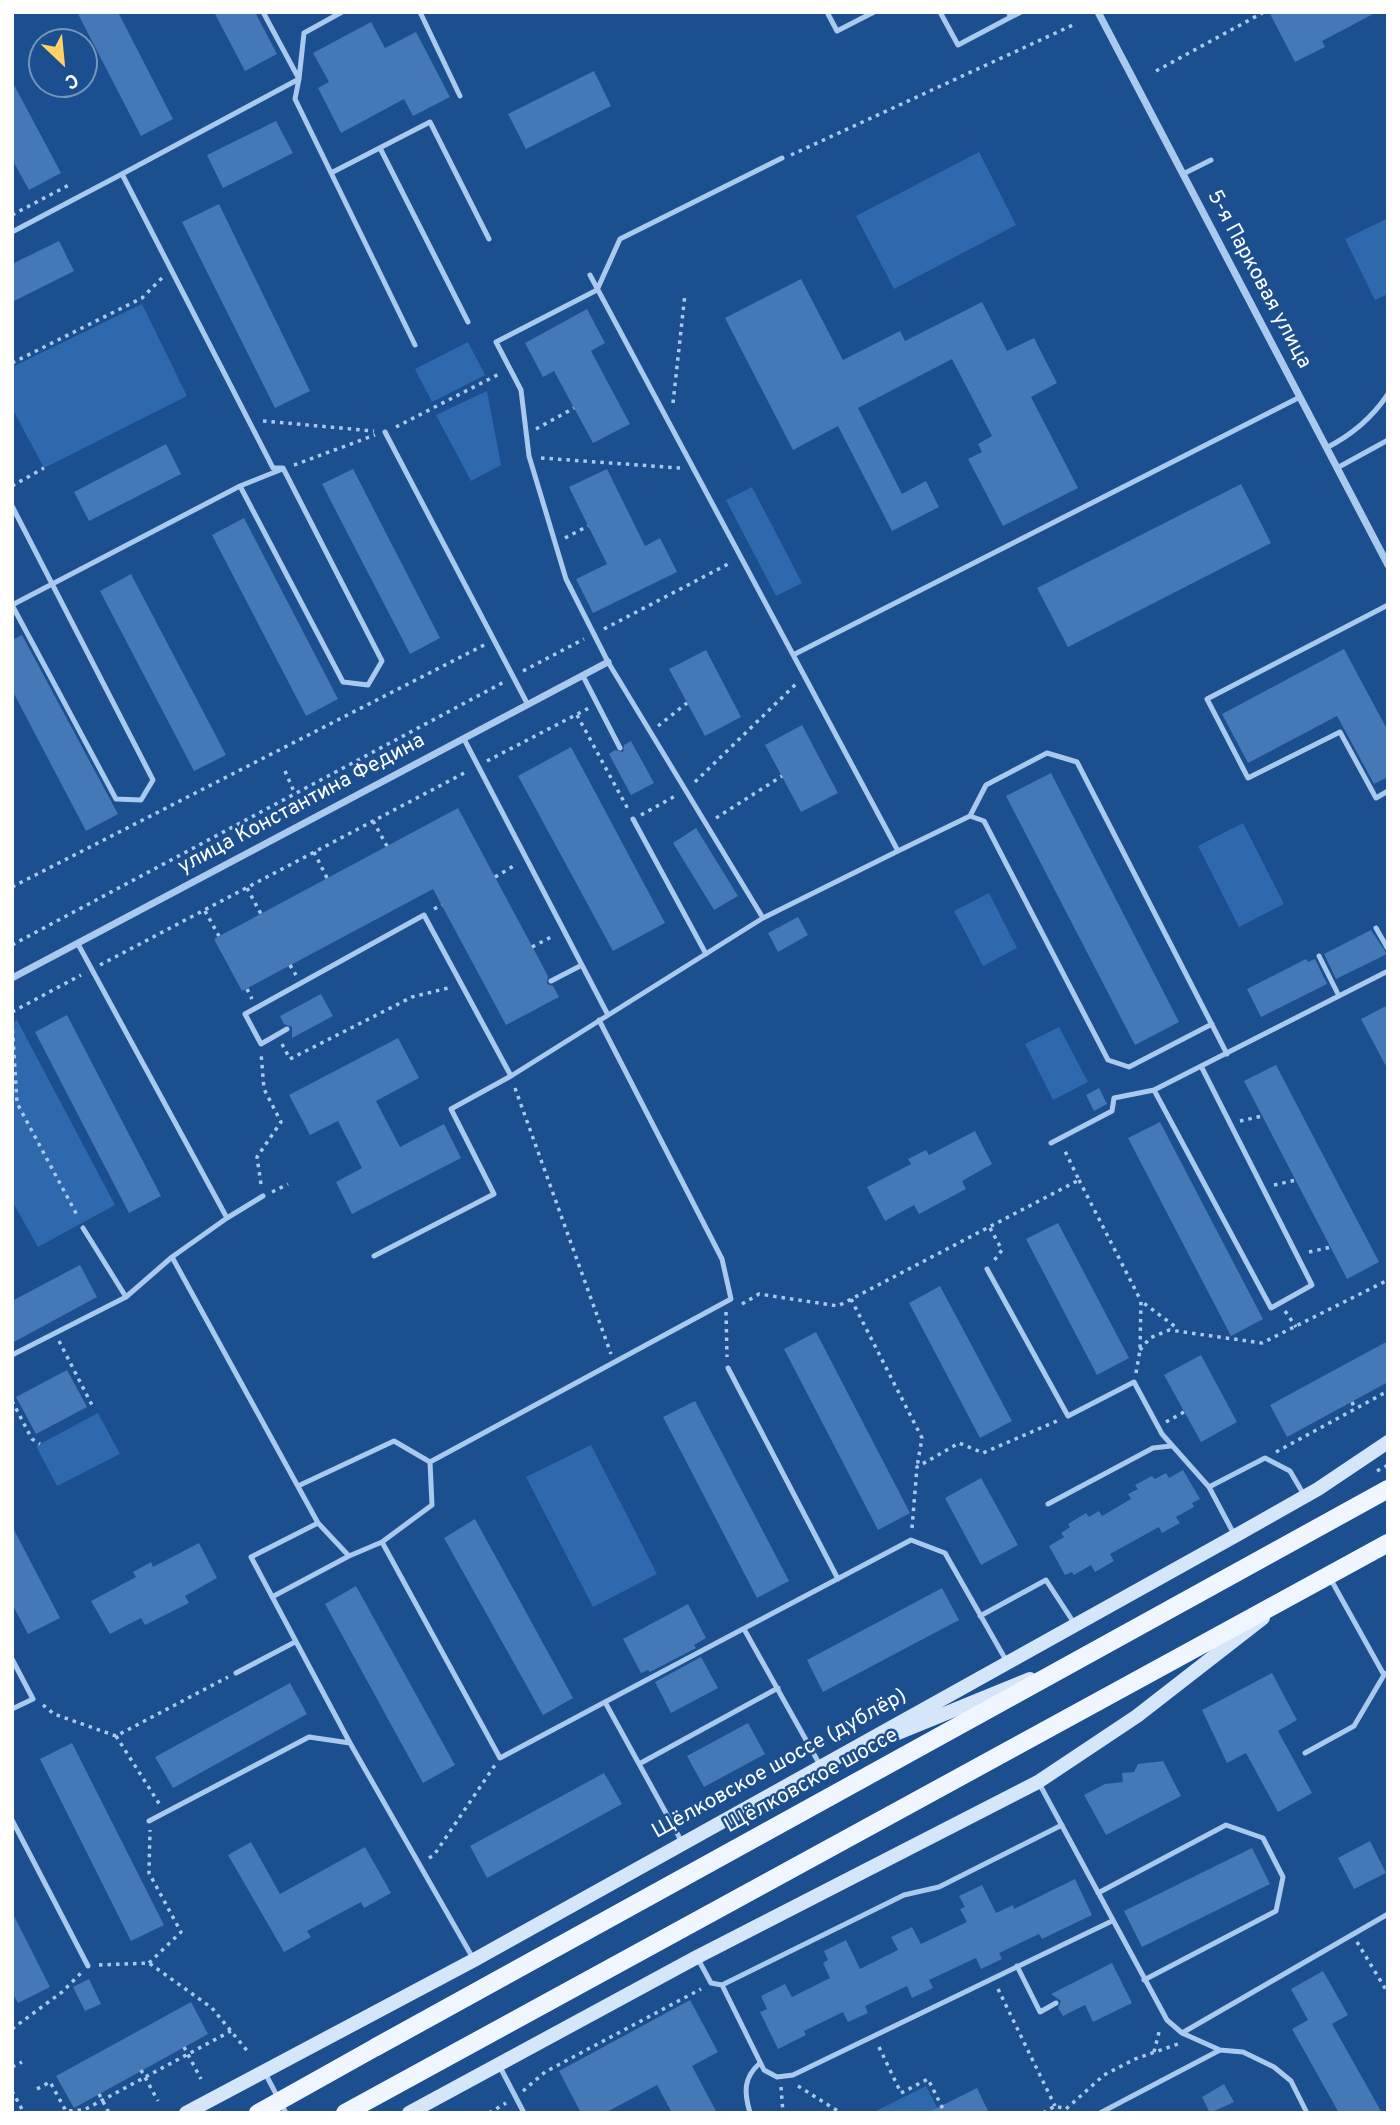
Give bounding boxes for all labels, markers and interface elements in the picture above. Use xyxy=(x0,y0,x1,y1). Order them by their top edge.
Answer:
north arrow xyxy=(28,28,98,98)
text: С xyxy=(61,67,82,94)
street label: 5-я Парковая улица xyxy=(1200,186,1316,374)
street label: улица Константина Федина xyxy=(174,729,430,881)
street label: Щёлковское шоссе (дублёр) xyxy=(648,1684,912,1846)
street label: Щёлковское шоссе xyxy=(721,1724,903,1840)

